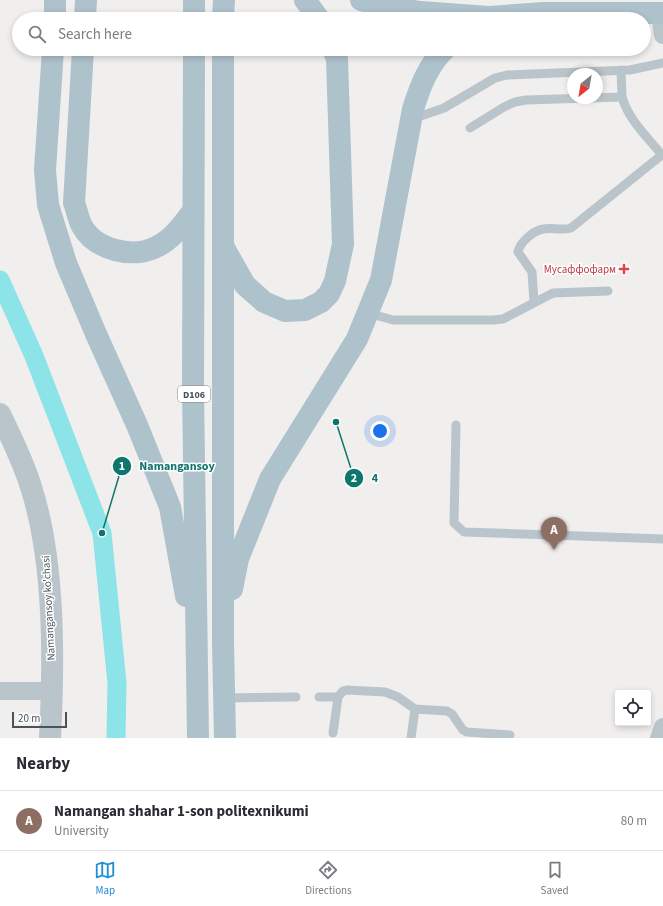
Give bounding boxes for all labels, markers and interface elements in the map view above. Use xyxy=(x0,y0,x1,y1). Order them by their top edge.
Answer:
search box xyxy=(12,12,651,56)
icon: search xyxy=(26,23,48,45)
text: Search here xyxy=(58,24,132,45)
north arrow xyxy=(567,68,603,104)
place label: Мусаффофарм xyxy=(544,262,616,277)
marker: Мусаффофарм xyxy=(619,264,629,274)
road number: D106 xyxy=(178,386,210,402)
your location xyxy=(370,421,390,441)
callout: Namangansoy xyxy=(112,454,223,478)
text: 1 xyxy=(119,458,125,475)
text: Namangansoy xyxy=(139,458,215,475)
callout: 4 xyxy=(344,466,386,490)
text: 2 xyxy=(351,470,357,487)
text: 4 xyxy=(372,470,379,487)
pin: A xyxy=(541,517,567,550)
street label: Namangansoy ko'chasi xyxy=(38,555,59,661)
map controls xyxy=(615,690,651,726)
button: locate xyxy=(615,690,651,726)
scale bar xyxy=(12,710,67,729)
text: 20 m xyxy=(18,711,40,726)
text: Nearby xyxy=(16,752,70,776)
text: Namangan shahar 1-son politexnikumi xyxy=(54,801,309,822)
text: A xyxy=(25,812,33,830)
text: 80 m xyxy=(621,812,647,830)
text: University xyxy=(54,822,109,840)
tab: Map xyxy=(94,859,116,898)
tab: Directions xyxy=(305,859,352,898)
tab: Saved xyxy=(541,859,569,898)

